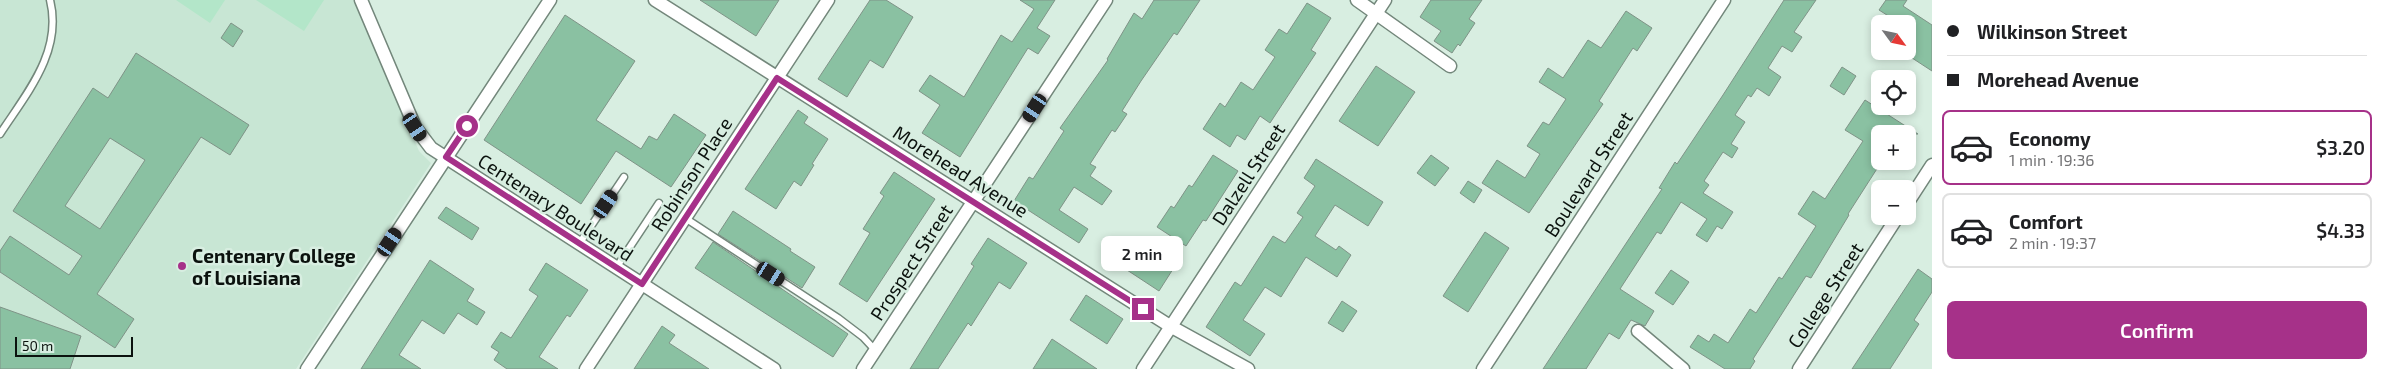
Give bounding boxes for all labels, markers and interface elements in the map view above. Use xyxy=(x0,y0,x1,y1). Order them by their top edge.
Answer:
north arrow xyxy=(1871,15,1916,60)
map controls xyxy=(1871,15,1916,225)
text: Wilkinson Street xyxy=(1977,20,2127,43)
text: Morehead Avenue xyxy=(1977,68,2139,91)
button: locate xyxy=(1871,70,1916,115)
car xyxy=(1020,91,1049,125)
street label: Boulevard Street xyxy=(1539,107,1637,241)
car xyxy=(400,110,429,144)
street label: Robinson Place xyxy=(646,113,736,235)
route start xyxy=(456,115,478,137)
street label: Dalzell Street xyxy=(1207,119,1289,229)
street label: Morehead Avenue xyxy=(889,120,1033,222)
button: + xyxy=(1871,125,1916,170)
icon: car xyxy=(1949,125,1994,170)
text: Economy xyxy=(2009,127,2091,150)
text: $3.20 xyxy=(2316,136,2365,159)
street label: Centenary Boulevard xyxy=(474,148,638,266)
text: 1 min · 19:36 xyxy=(2009,150,2094,169)
button: − xyxy=(1871,180,1916,225)
car xyxy=(591,187,620,221)
street label: Prospect Street xyxy=(865,200,957,324)
icon: car xyxy=(1949,208,1994,253)
text: Comfort xyxy=(2009,210,2083,233)
text: $4.33 xyxy=(2316,219,2365,242)
car xyxy=(375,225,404,259)
text: 2 min · 19:37 xyxy=(2009,233,2096,252)
callout: 2 min xyxy=(1102,236,1184,272)
street label: College Street xyxy=(1782,238,1868,352)
place label: Centenary College of Louisiana xyxy=(192,244,356,289)
text: 2 min xyxy=(1122,244,1162,263)
marker: Centenary College of Louisiana xyxy=(176,260,188,272)
car xyxy=(754,260,787,288)
route end xyxy=(1132,298,1154,320)
button: Confirm xyxy=(1947,301,2367,359)
scale bar xyxy=(15,334,132,357)
text: 50 m xyxy=(22,337,53,354)

